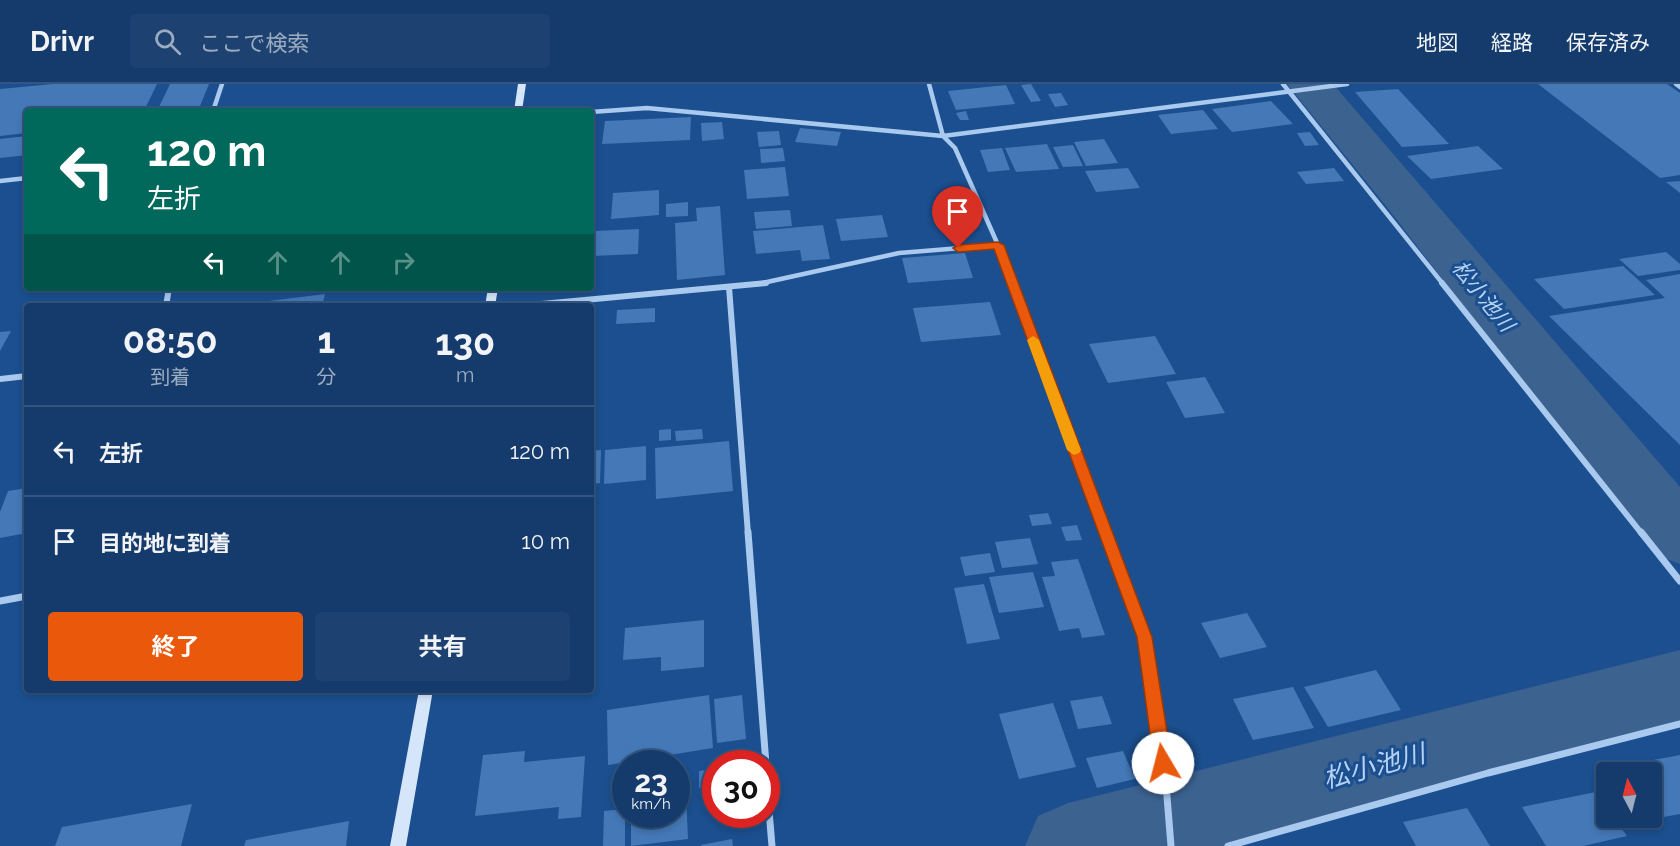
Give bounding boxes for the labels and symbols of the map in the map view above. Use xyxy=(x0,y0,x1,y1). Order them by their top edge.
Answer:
pin xyxy=(932,186,983,248)
water label: 松小池川 xyxy=(1447,255,1521,338)
position arrow xyxy=(1131,731,1195,795)
water label: 松小池川 xyxy=(1320,737,1431,794)
speed limit sign: 30 xyxy=(702,750,780,828)
north arrow xyxy=(1596,762,1662,828)

